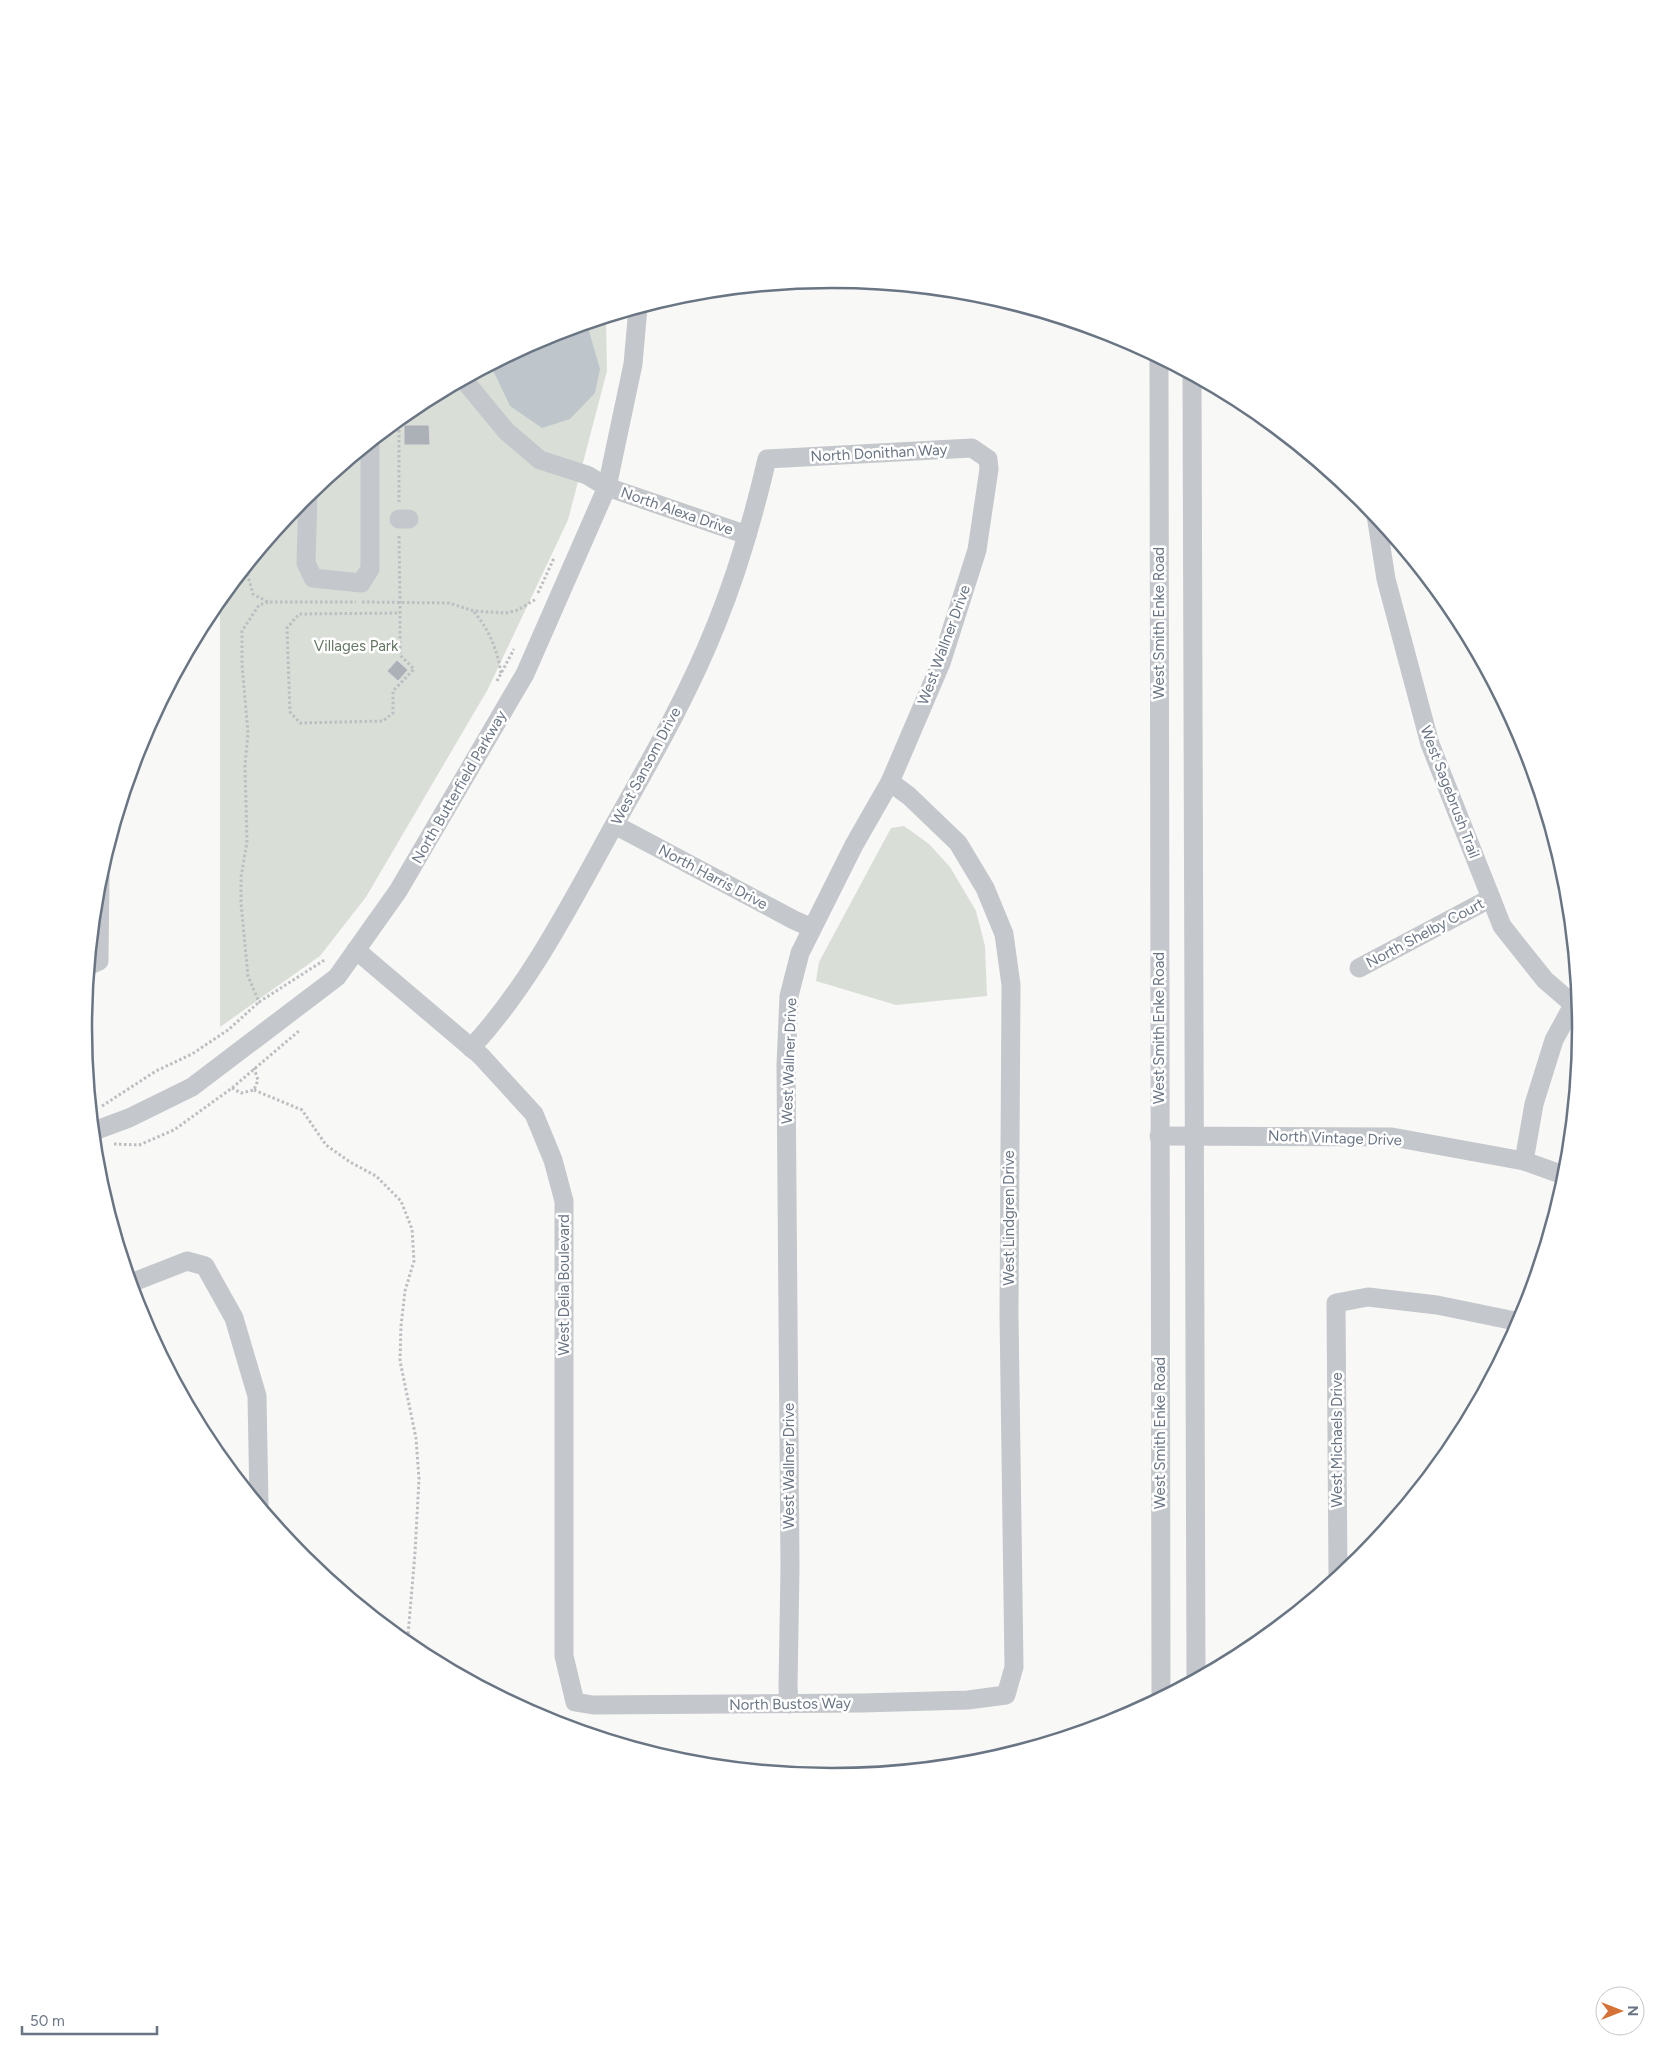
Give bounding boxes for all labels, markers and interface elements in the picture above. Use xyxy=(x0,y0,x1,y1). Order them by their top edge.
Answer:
street label: North Donithan Way xyxy=(810,440,948,466)
street label: North Alexa Drive xyxy=(618,483,736,539)
street label: West Smith Enke Road xyxy=(1150,547,1168,699)
street label: West Wallner Drive xyxy=(914,583,974,707)
park label: Villages Park xyxy=(314,637,399,655)
street label: West Sansom Drive xyxy=(607,704,685,828)
street label: North Butterfield Parkway xyxy=(408,707,510,867)
street label: West Sagebrush Trail xyxy=(1416,723,1484,861)
street label: North Harris Drive xyxy=(655,841,771,913)
street label: North Shelby Court xyxy=(1363,894,1487,972)
street label: West Smith Enke Road xyxy=(1150,952,1168,1104)
street label: West Wallner Drive xyxy=(778,998,800,1124)
street label: North Vintage Drive xyxy=(1268,1127,1402,1149)
street label: West Lindgren Drive xyxy=(1000,1150,1018,1286)
street label: West Delia Boulevard xyxy=(555,1214,573,1356)
street label: West Smith Enke Road xyxy=(1151,1357,1169,1509)
street label: West Michaels Drive xyxy=(1328,1372,1346,1508)
street label: West Wallner Drive xyxy=(780,1403,798,1529)
street label: North Bustos Way xyxy=(729,1694,851,1714)
north arrow xyxy=(1595,1986,1645,2036)
scale bar xyxy=(22,2004,158,2036)
text: N xyxy=(1624,2006,1641,2016)
text: 50 m xyxy=(30,2012,65,2030)

